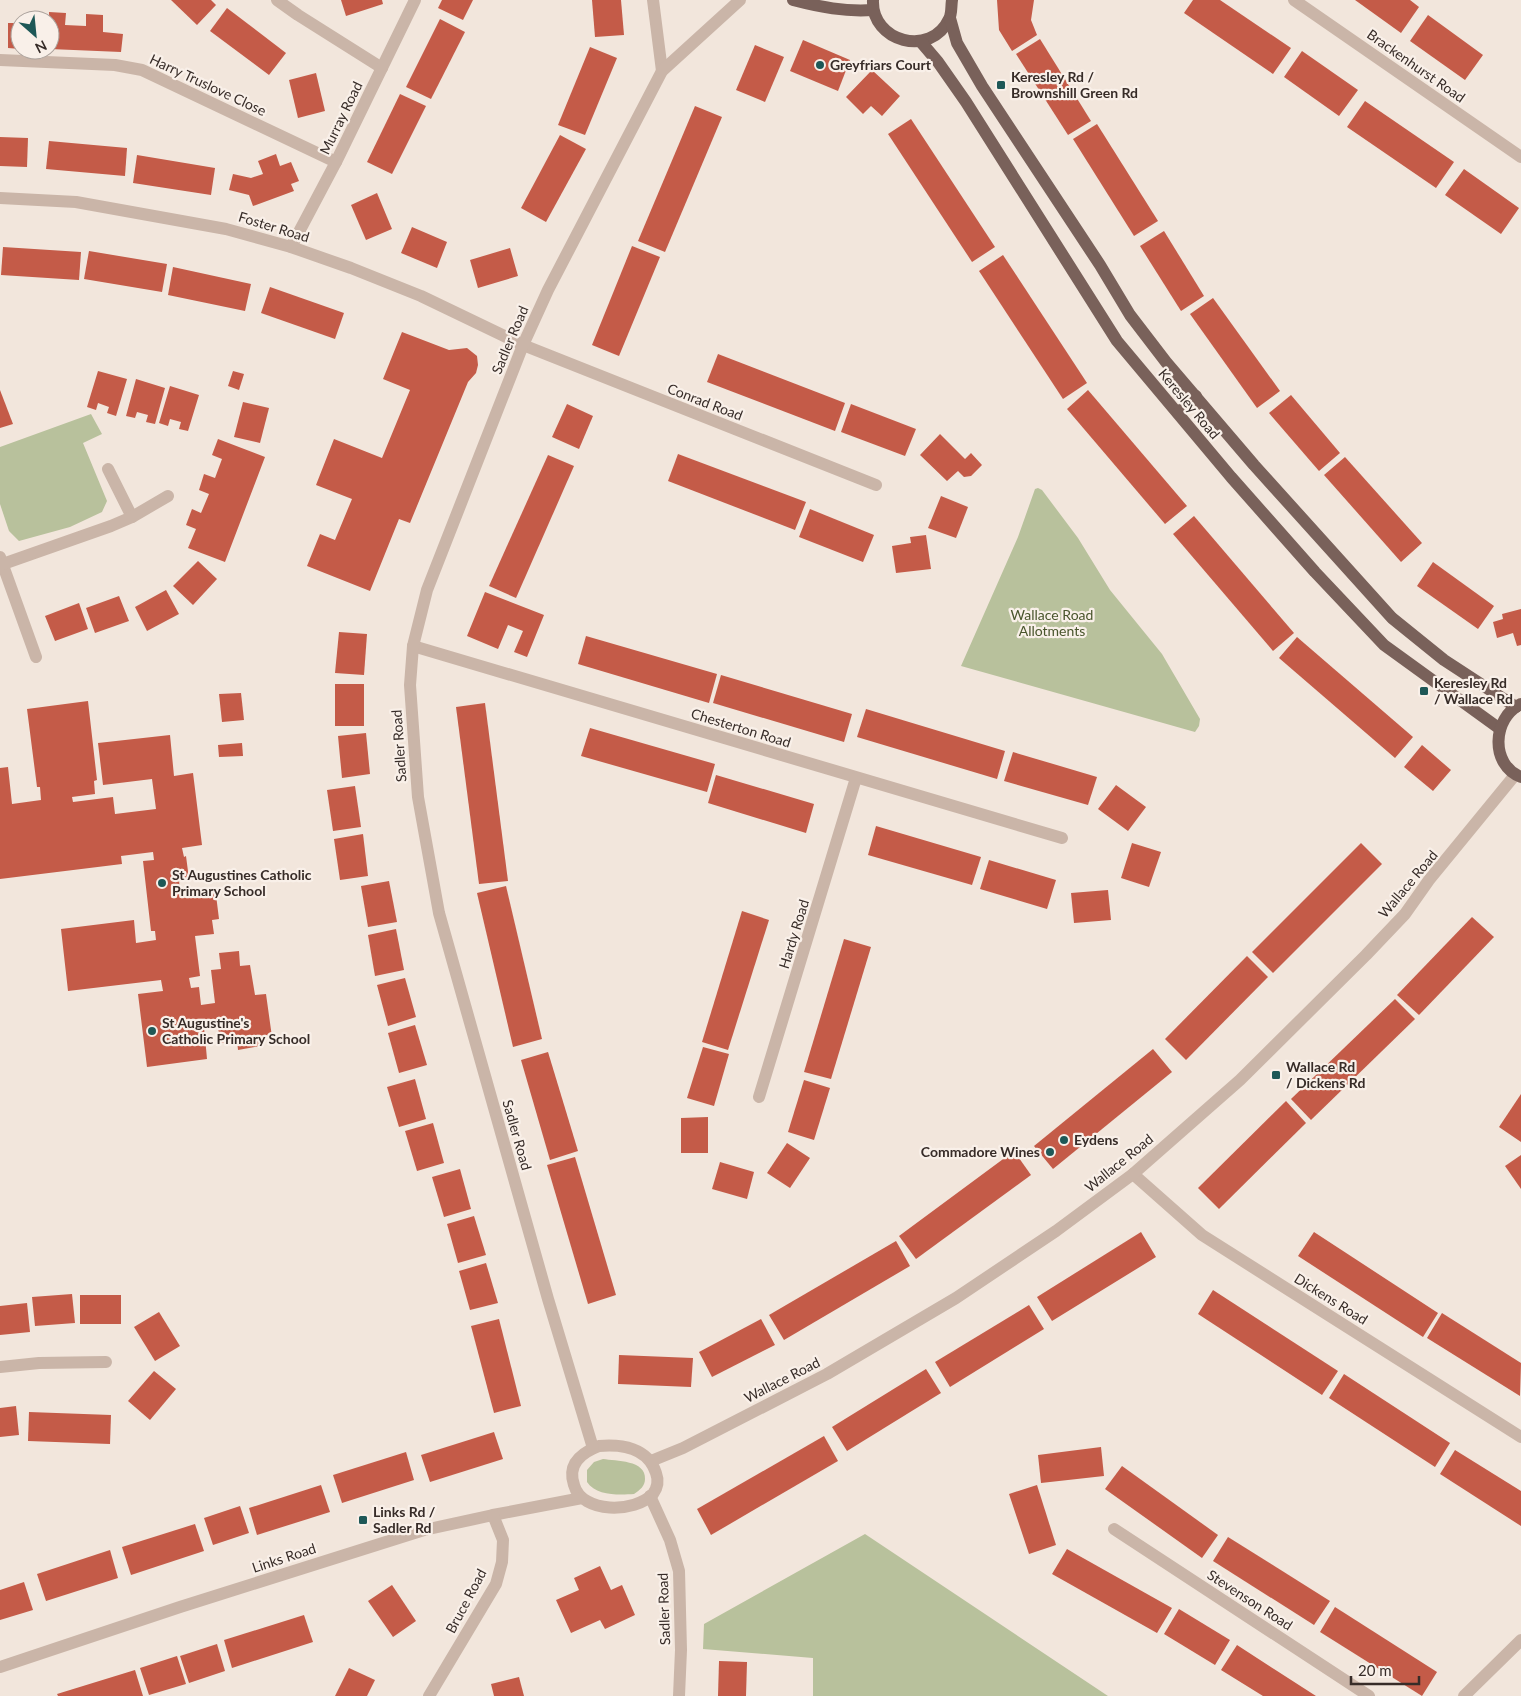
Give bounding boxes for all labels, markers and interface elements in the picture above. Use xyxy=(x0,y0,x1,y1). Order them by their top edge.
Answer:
north arrow xyxy=(10,10,60,60)
street label: Brackenhurst Road xyxy=(1364,25,1469,106)
text: N xyxy=(32,37,50,57)
street label: Harry Truslove Close xyxy=(147,50,269,119)
place label: Greyfriars Court xyxy=(830,56,932,73)
marker: Greyfriars Court xyxy=(814,59,826,71)
place label: Keresley Rd / Brownshill Green Rd xyxy=(1011,68,1138,101)
street label: Murray Road xyxy=(316,79,366,157)
marker: Keresley Rd / Brownshill Green Rd xyxy=(995,79,1007,91)
street label: Foster Road xyxy=(237,208,312,245)
street label: Sadler Road xyxy=(488,303,532,376)
street label: Keresley Road xyxy=(1155,365,1224,442)
street label: Conrad Road xyxy=(665,379,745,424)
park label: Wallace Road Allotments xyxy=(1011,606,1093,639)
place label: Keresley Rd / Wallace Rd xyxy=(1434,674,1513,707)
marker: Keresley Rd / Wallace Rd xyxy=(1418,685,1430,697)
street label: Chesterton Road xyxy=(689,704,793,751)
street label: Sadler Road xyxy=(387,709,410,783)
street label: Wallace Road xyxy=(1374,846,1441,921)
place label: St Augustines Catholic Primary School xyxy=(172,866,312,899)
marker: St Augustines Catholic Primary School xyxy=(156,877,168,889)
street label: Hardy Road xyxy=(775,897,812,971)
place label: St Augustine's Catholic Primary School xyxy=(162,1014,310,1047)
marker: St Augustine's Catholic Primary School xyxy=(146,1025,158,1037)
place label: Wallace Rd / Dickens Rd xyxy=(1286,1058,1365,1091)
marker: Wallace Rd / Dickens Rd xyxy=(1270,1069,1282,1081)
street label: Sadler Road xyxy=(499,1098,536,1172)
street label: Wallace Road xyxy=(1081,1130,1156,1195)
place label: Eydens xyxy=(1074,1131,1118,1148)
marker: Eydens xyxy=(1058,1134,1070,1146)
place label: Commadore Wines xyxy=(921,1143,1040,1160)
marker: Commadore Wines xyxy=(1044,1146,1056,1158)
street label: Dickens Road xyxy=(1291,1269,1371,1328)
street label: Wallace Road xyxy=(741,1353,823,1406)
place label: Links Rd / Sadler Rd xyxy=(373,1503,436,1536)
marker: Links Rd / Sadler Rd xyxy=(357,1514,369,1526)
street label: Links Road xyxy=(250,1539,318,1576)
street label: Bruce Road xyxy=(442,1566,490,1636)
street label: Stevenson Road xyxy=(1204,1566,1296,1633)
street label: Sadler Road xyxy=(654,1573,673,1646)
scale bar xyxy=(1351,1654,1418,1686)
text: 20 m xyxy=(1358,1661,1392,1679)

